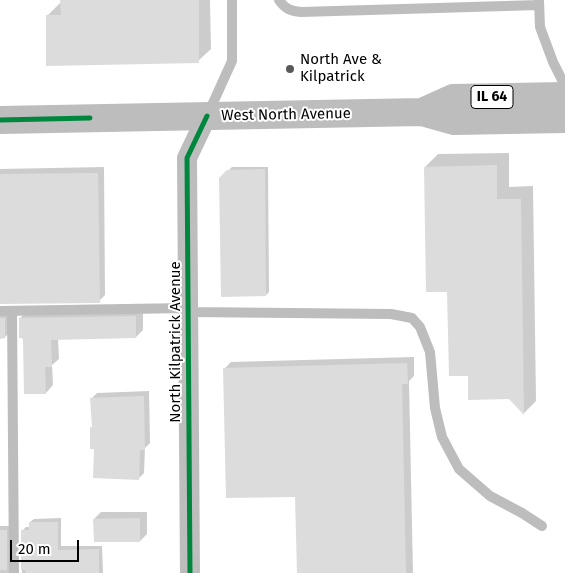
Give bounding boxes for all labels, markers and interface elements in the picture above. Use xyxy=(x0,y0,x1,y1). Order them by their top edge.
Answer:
place label: North Ave & Kilpatrick xyxy=(300,51,382,86)
marker: North Ave & Kilpatrick xyxy=(284,63,296,75)
road number: IL 64 xyxy=(471,85,513,108)
street label: West North Avenue xyxy=(221,105,351,125)
street label: North Kilpatrick Avenue xyxy=(167,261,185,423)
scale bar xyxy=(12,530,81,562)
text: 20 m xyxy=(18,540,51,558)

